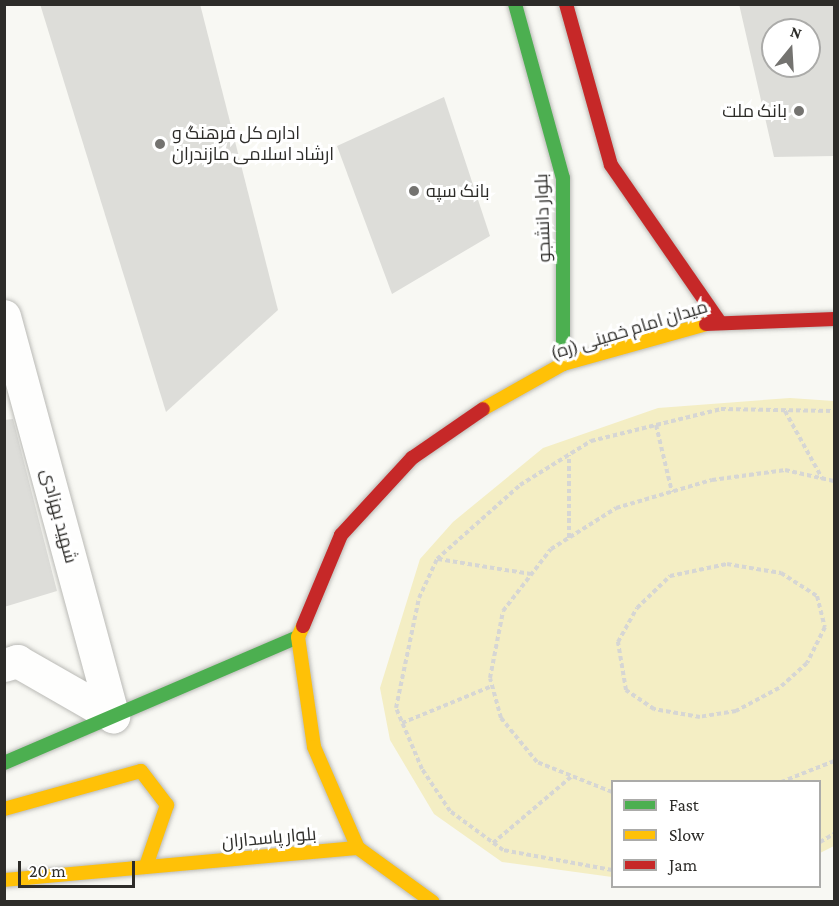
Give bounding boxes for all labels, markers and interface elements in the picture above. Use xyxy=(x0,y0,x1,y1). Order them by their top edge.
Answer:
north arrow xyxy=(761,18,821,78)
text: N xyxy=(788,23,804,42)
place label: بانک ملت xyxy=(722,100,787,122)
marker: بانک ملت xyxy=(792,104,806,118)
place label: اداره کل فرهنگ و ارشاد اسلامی مازندران xyxy=(172,123,334,166)
marker: اداره کل فرهنگ و ارشاد اسلامی مازندران xyxy=(153,137,167,151)
street label: بلوار دانشجو xyxy=(531,173,555,263)
place label: بانک سپه xyxy=(426,180,490,202)
marker: بانک سپه xyxy=(407,184,421,198)
street label: میدان امام خمینی (ره) xyxy=(548,296,710,364)
street label: شهید بهزادی xyxy=(36,466,82,566)
legend xyxy=(611,780,821,888)
text: Fast xyxy=(669,795,699,815)
street label: بلوار پاسداران xyxy=(221,823,317,853)
text: Slow xyxy=(669,825,704,845)
scale bar xyxy=(21,849,138,887)
text: Jam xyxy=(669,855,697,875)
text: 20 m xyxy=(29,861,66,881)

